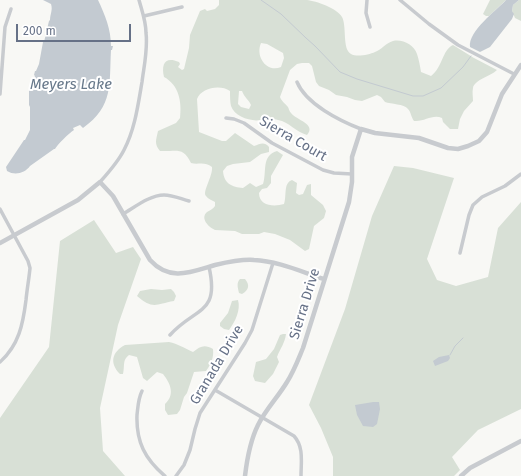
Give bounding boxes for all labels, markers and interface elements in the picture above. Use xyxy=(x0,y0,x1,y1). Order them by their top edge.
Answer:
scale bar xyxy=(18,16,133,42)
text: 200 m xyxy=(23,24,56,38)
water label: Meyers Lake xyxy=(30,76,112,94)
street label: Sierra Court xyxy=(256,113,330,165)
street label: Sierra Drive xyxy=(286,266,324,342)
street label: Granada Drive xyxy=(187,322,247,408)

